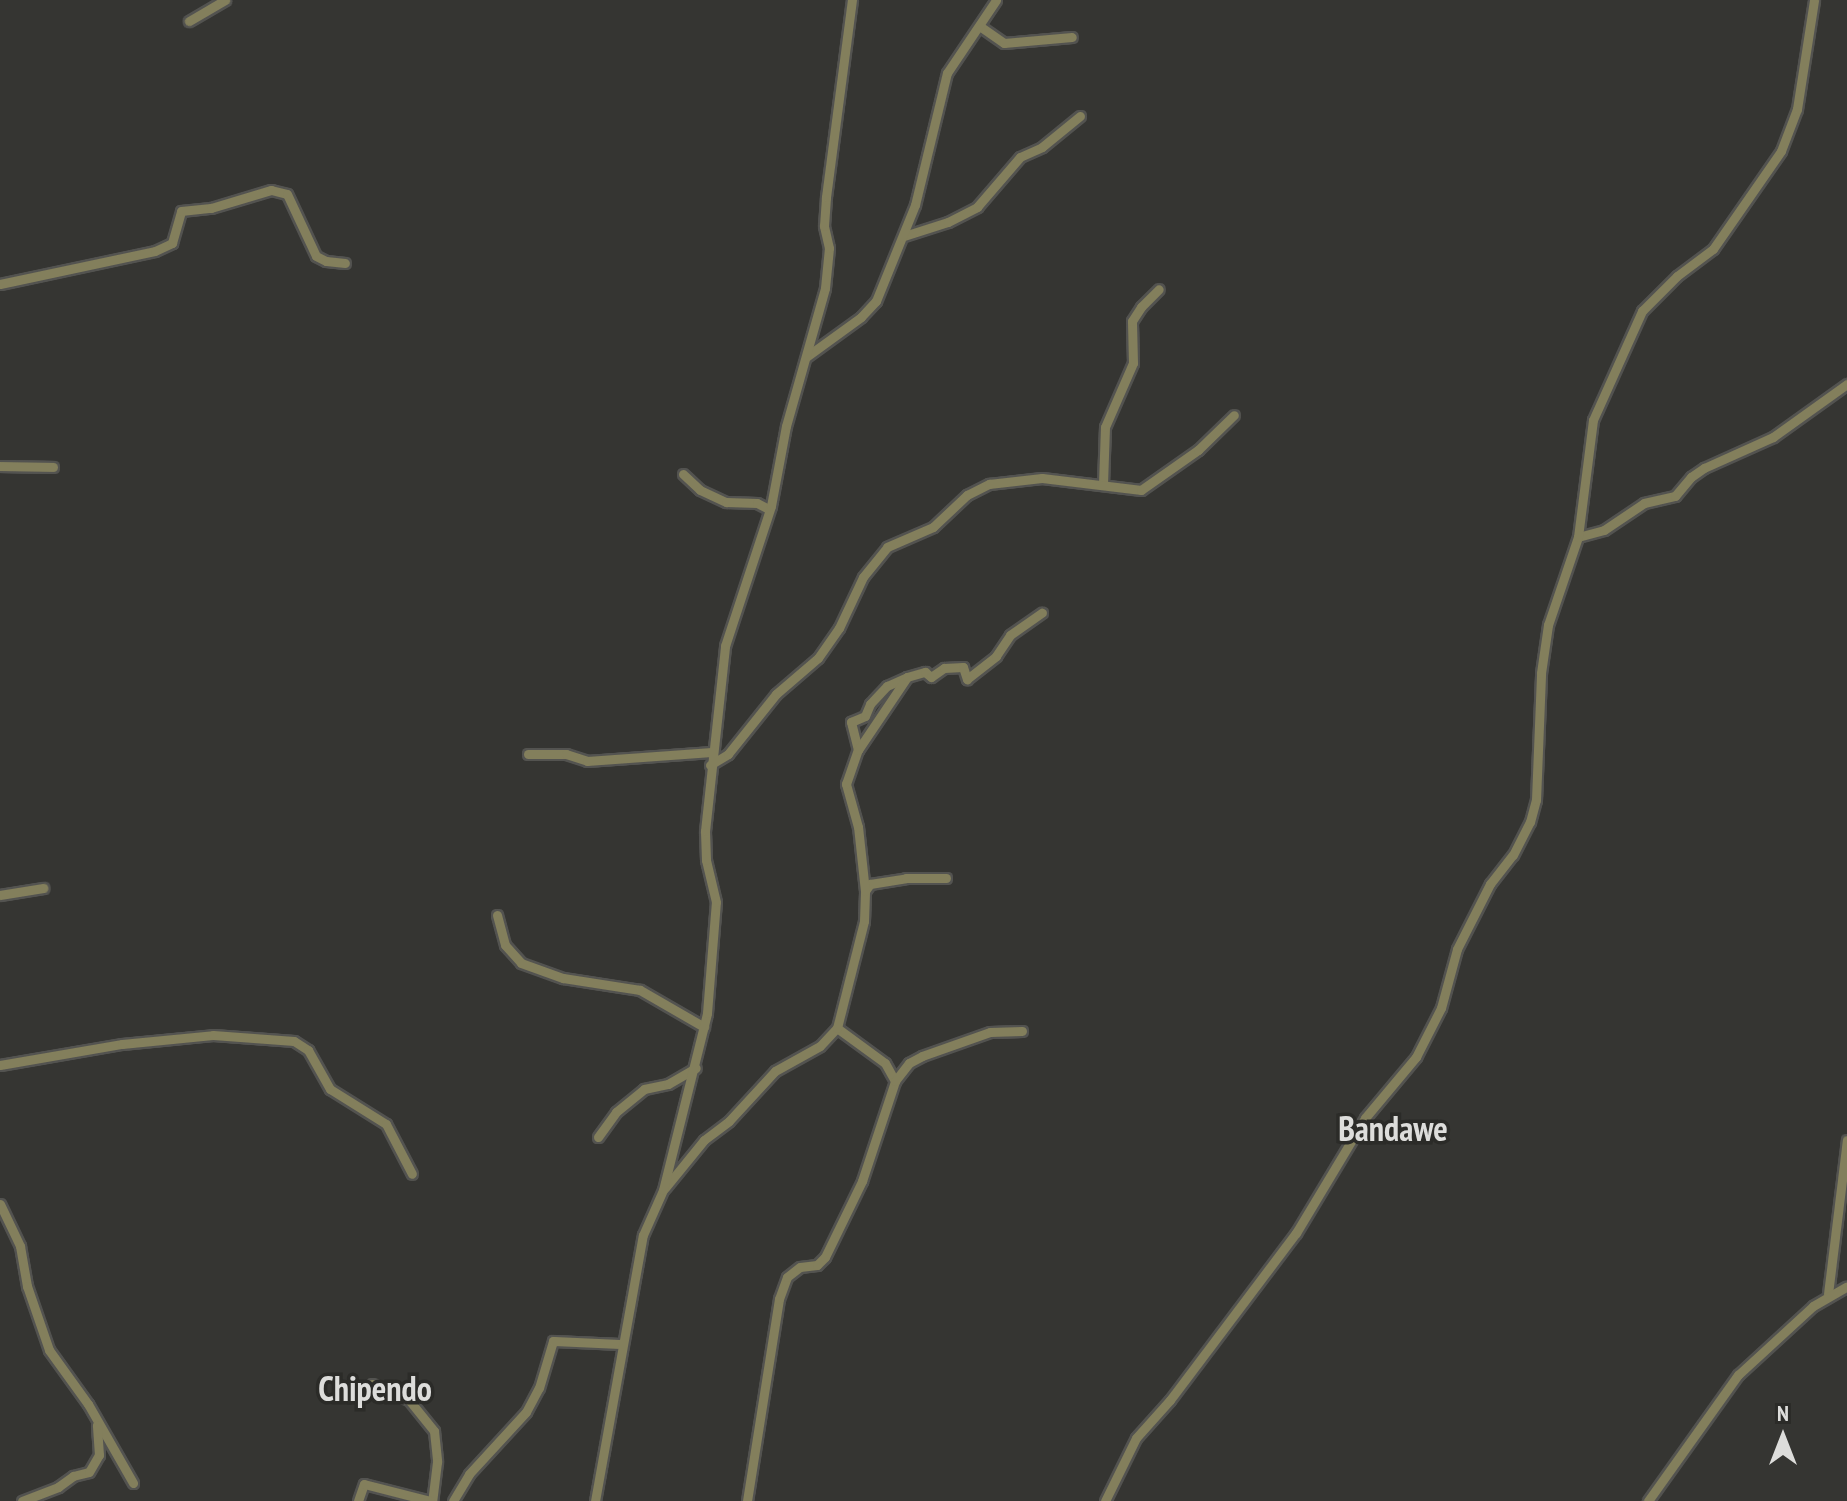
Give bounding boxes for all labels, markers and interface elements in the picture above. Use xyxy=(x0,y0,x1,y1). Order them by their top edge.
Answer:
district label: Bandawe xyxy=(1338,1109,1448,1149)
district label: Chipendo xyxy=(318,1369,432,1409)
north arrow xyxy=(1743,1397,1823,1477)
text: N xyxy=(1777,1399,1789,1427)

